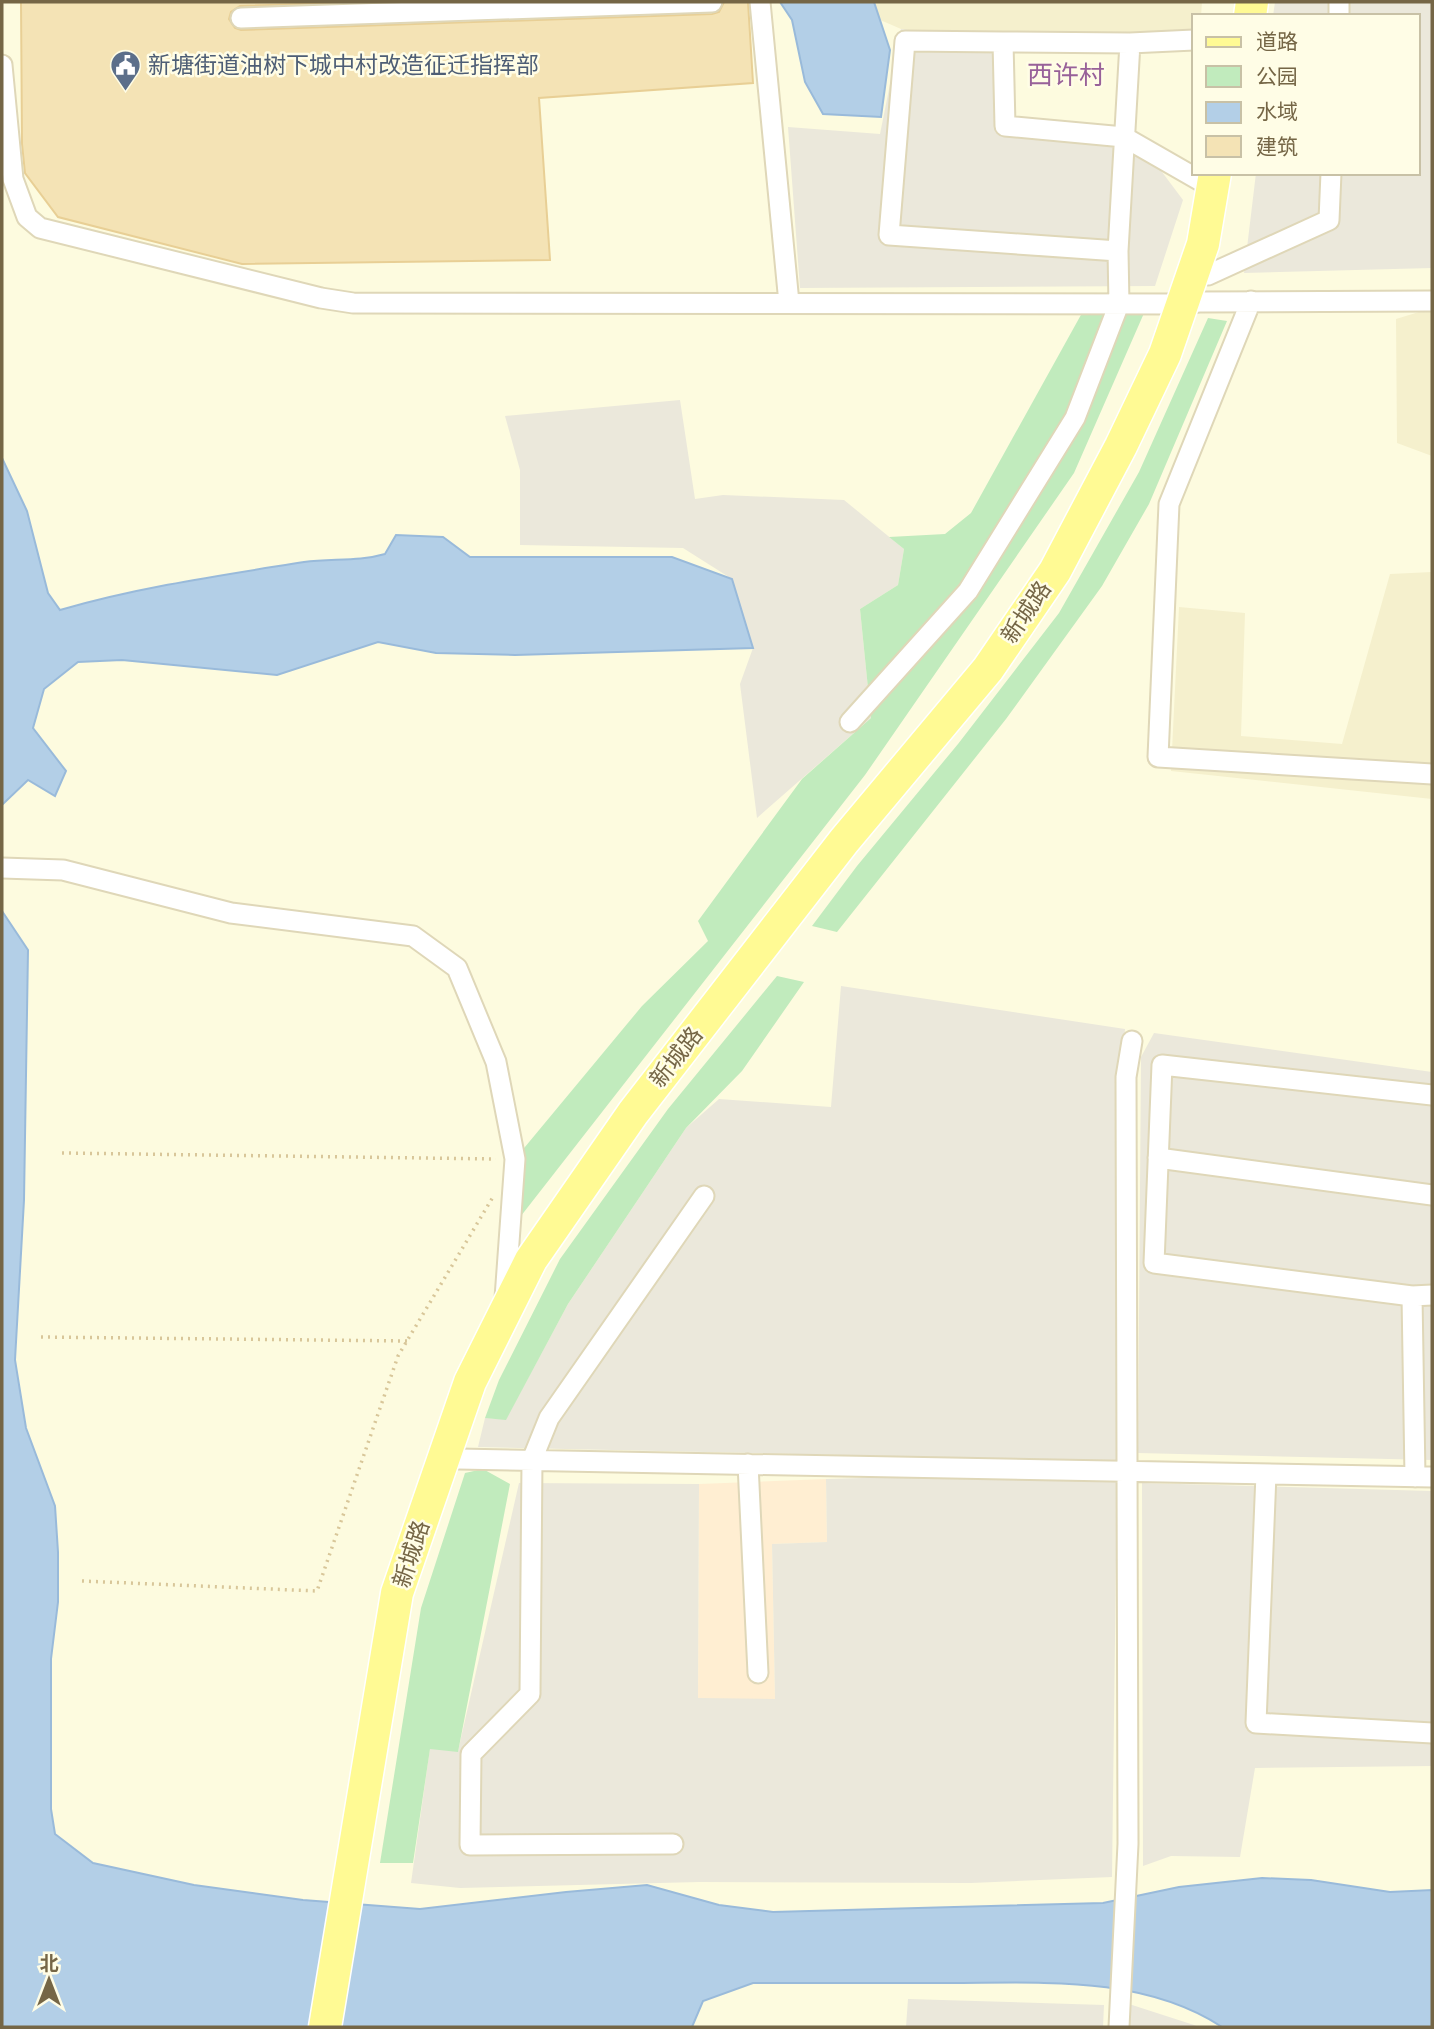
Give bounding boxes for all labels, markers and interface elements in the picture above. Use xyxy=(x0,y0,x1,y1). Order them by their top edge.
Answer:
legend xyxy=(1192,14,1420,175)
text: 道路 xyxy=(1256,28,1298,56)
public building icon: 新塘街道油树下城中村改造征迁指挥部 xyxy=(108,48,142,92)
place label: 新塘街道油树下城中村改造征迁指挥部 xyxy=(148,50,539,81)
district label: 西许村 xyxy=(1027,58,1105,93)
text: 公园 xyxy=(1256,63,1298,91)
text: 水域 xyxy=(1256,98,1298,126)
text: 建筑 xyxy=(1256,133,1298,161)
street label: 新城路 xyxy=(994,575,1059,650)
street label: 新城路 xyxy=(643,1021,710,1094)
street label: 新城路 xyxy=(386,1517,437,1592)
north arrow xyxy=(14,1945,84,2015)
text: 北 xyxy=(39,1951,59,1977)

